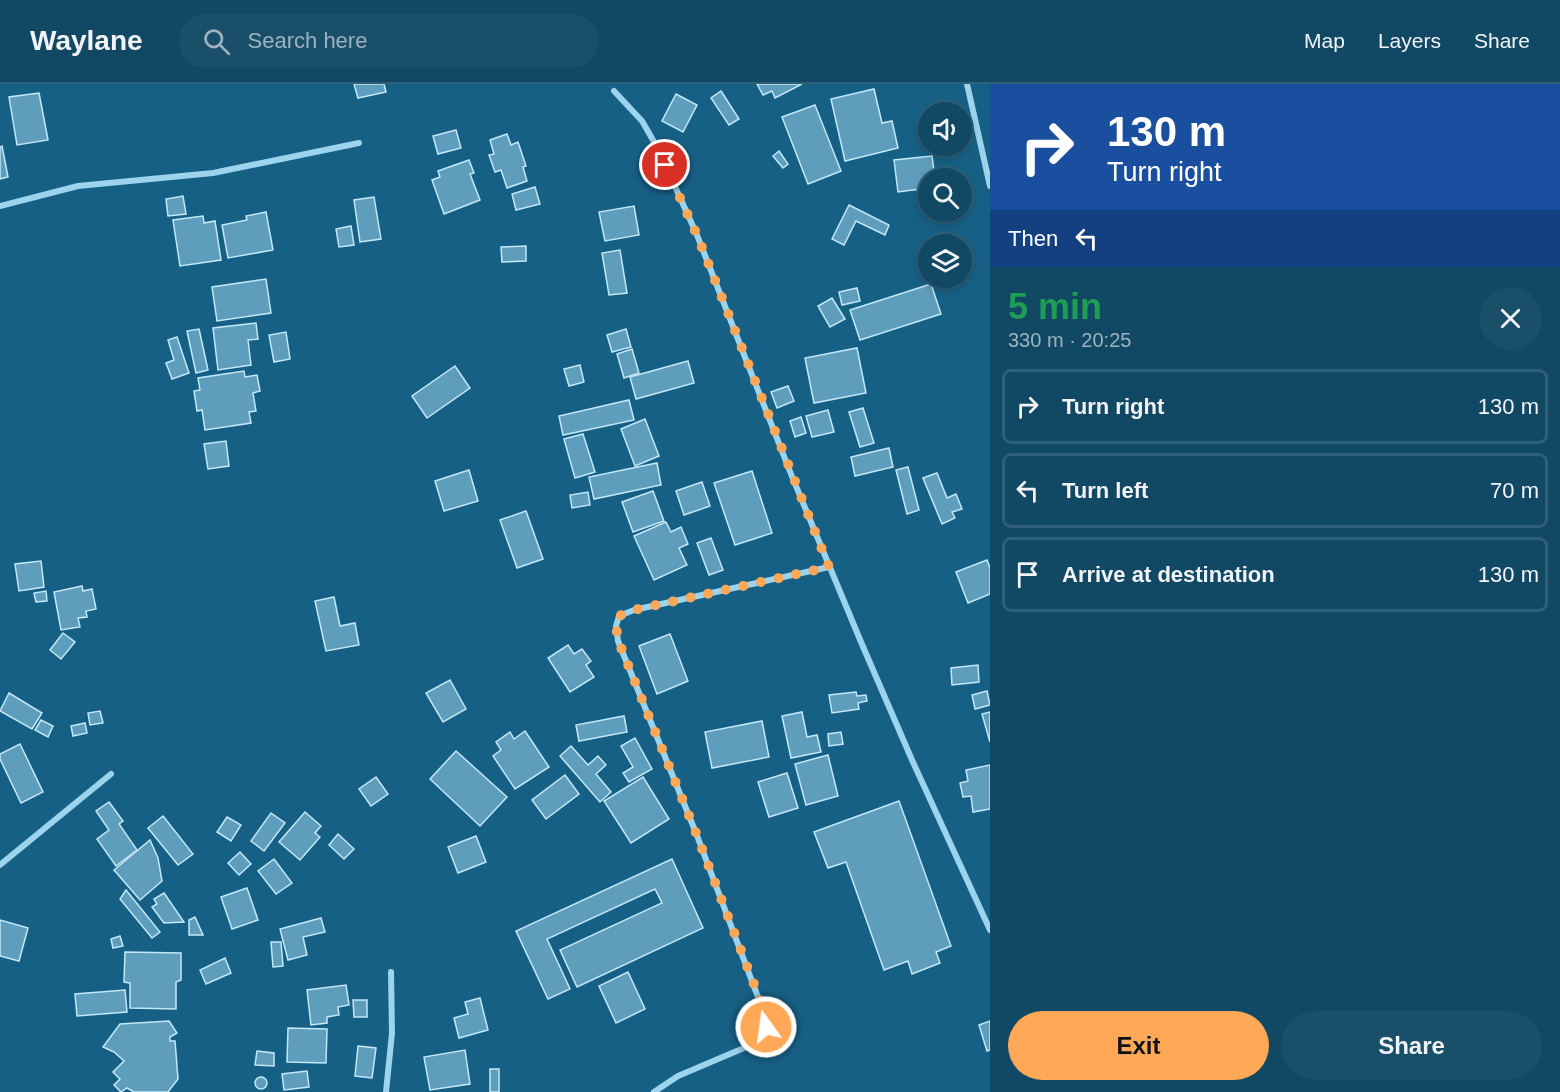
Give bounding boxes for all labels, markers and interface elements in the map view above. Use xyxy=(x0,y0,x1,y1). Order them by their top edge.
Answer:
search box xyxy=(179,14,599,68)
text: Waylane xyxy=(30,25,143,56)
icon: search xyxy=(200,25,233,58)
text: Search here xyxy=(248,28,367,53)
text: Map xyxy=(1304,29,1345,52)
text: Layers xyxy=(1378,29,1441,52)
text: Share xyxy=(1474,29,1530,52)
map controls xyxy=(918,102,972,288)
button: sound xyxy=(918,102,972,156)
icon: right xyxy=(1008,108,1086,186)
text: 130 m xyxy=(1107,108,1226,155)
pin xyxy=(639,139,690,190)
icon: arrive xyxy=(648,148,681,181)
text: Turn right xyxy=(1107,157,1222,187)
button: search xyxy=(918,168,972,222)
icon: left xyxy=(1070,222,1103,255)
text: Then xyxy=(1008,226,1058,251)
button: layers xyxy=(918,234,972,288)
text: 5 min xyxy=(1008,286,1102,327)
button: close xyxy=(1479,287,1542,350)
text: 330 m · 20:25 xyxy=(1008,329,1131,351)
icon: right xyxy=(1011,390,1044,423)
text: Turn right xyxy=(1062,394,1164,419)
text: 130 m xyxy=(1478,394,1539,419)
icon: left xyxy=(1011,474,1044,507)
text: Turn left xyxy=(1062,478,1148,503)
text: 70 m xyxy=(1490,478,1539,503)
icon: arrive xyxy=(1011,558,1044,591)
text: Arrive at destination xyxy=(1062,562,1275,587)
text: 130 m xyxy=(1478,562,1539,587)
position arrow xyxy=(734,995,798,1059)
button: Exit xyxy=(1008,1011,1269,1080)
button: Share xyxy=(1281,1011,1542,1080)

